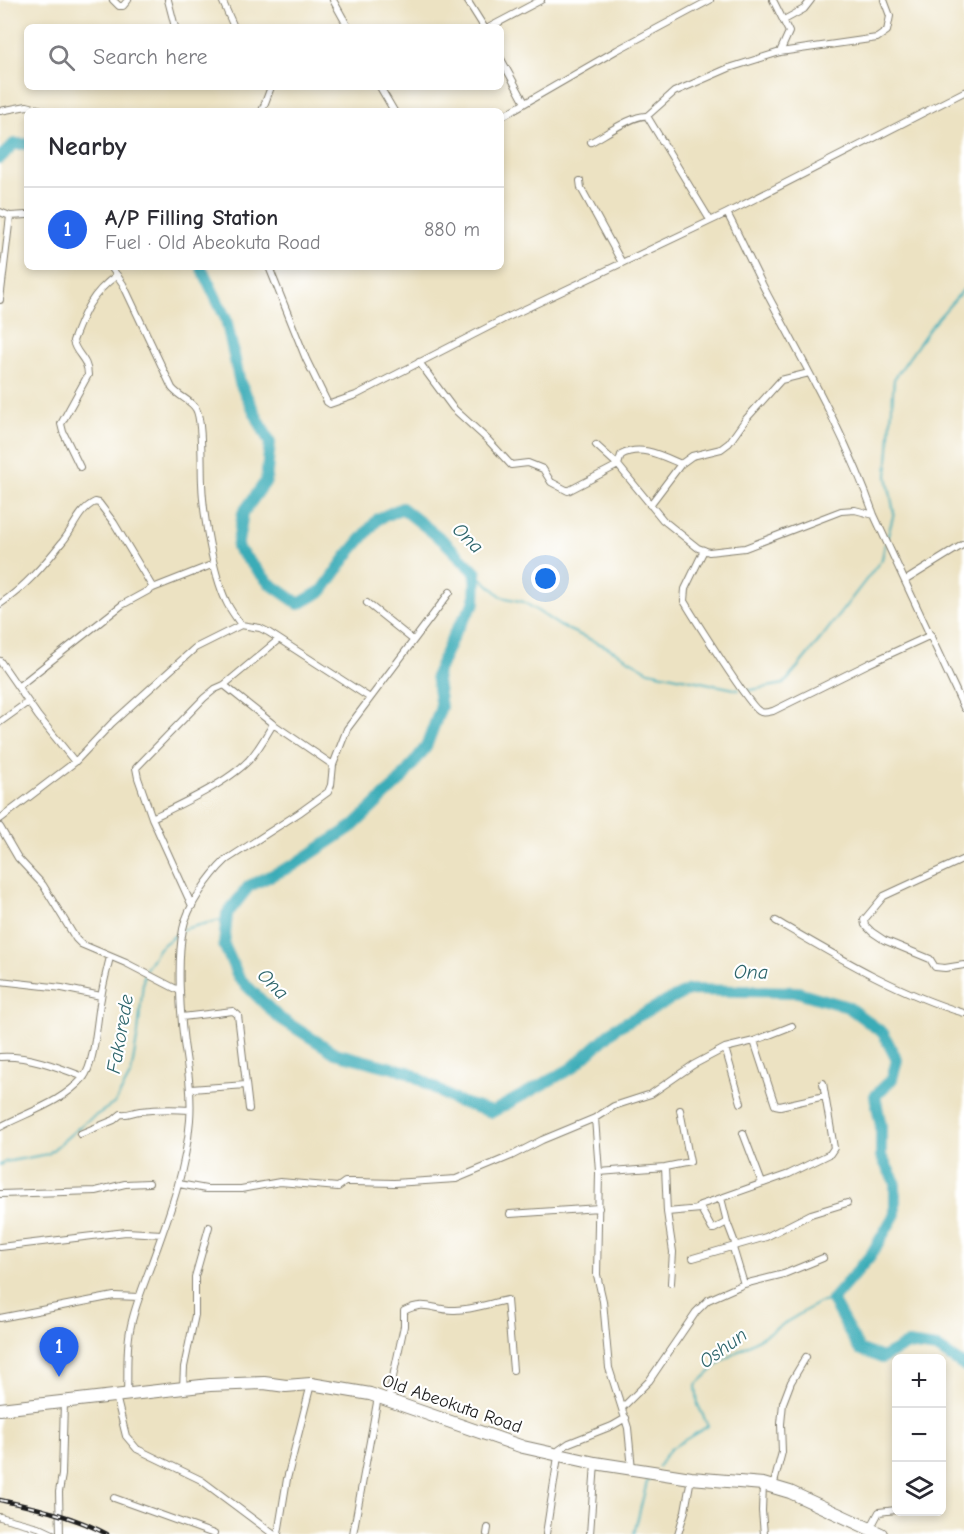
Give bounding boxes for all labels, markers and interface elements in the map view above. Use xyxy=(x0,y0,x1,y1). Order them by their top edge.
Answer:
search box xyxy=(24,24,504,90)
icon: search xyxy=(45,41,78,74)
text: Search here xyxy=(93,44,208,70)
text: Nearby xyxy=(48,132,127,162)
text: A/P Filling Station xyxy=(105,205,278,231)
text: 1 xyxy=(64,218,71,241)
text: 880 m xyxy=(424,218,480,241)
text: Fuel · Old Abeokuta Road xyxy=(105,231,321,254)
water label: Ona xyxy=(448,518,488,558)
your location xyxy=(531,564,560,593)
water label: Ona xyxy=(734,960,768,984)
water label: Ona xyxy=(253,964,293,1004)
water label: Fakorede xyxy=(102,993,138,1075)
water label: Oshun xyxy=(695,1323,751,1373)
pin: 1 xyxy=(40,1328,78,1377)
map controls xyxy=(892,1354,946,1516)
button: + xyxy=(892,1354,946,1408)
street label: Old Abeokuta Road xyxy=(379,1370,525,1438)
button: − xyxy=(892,1408,946,1462)
button: layers xyxy=(892,1462,946,1516)

